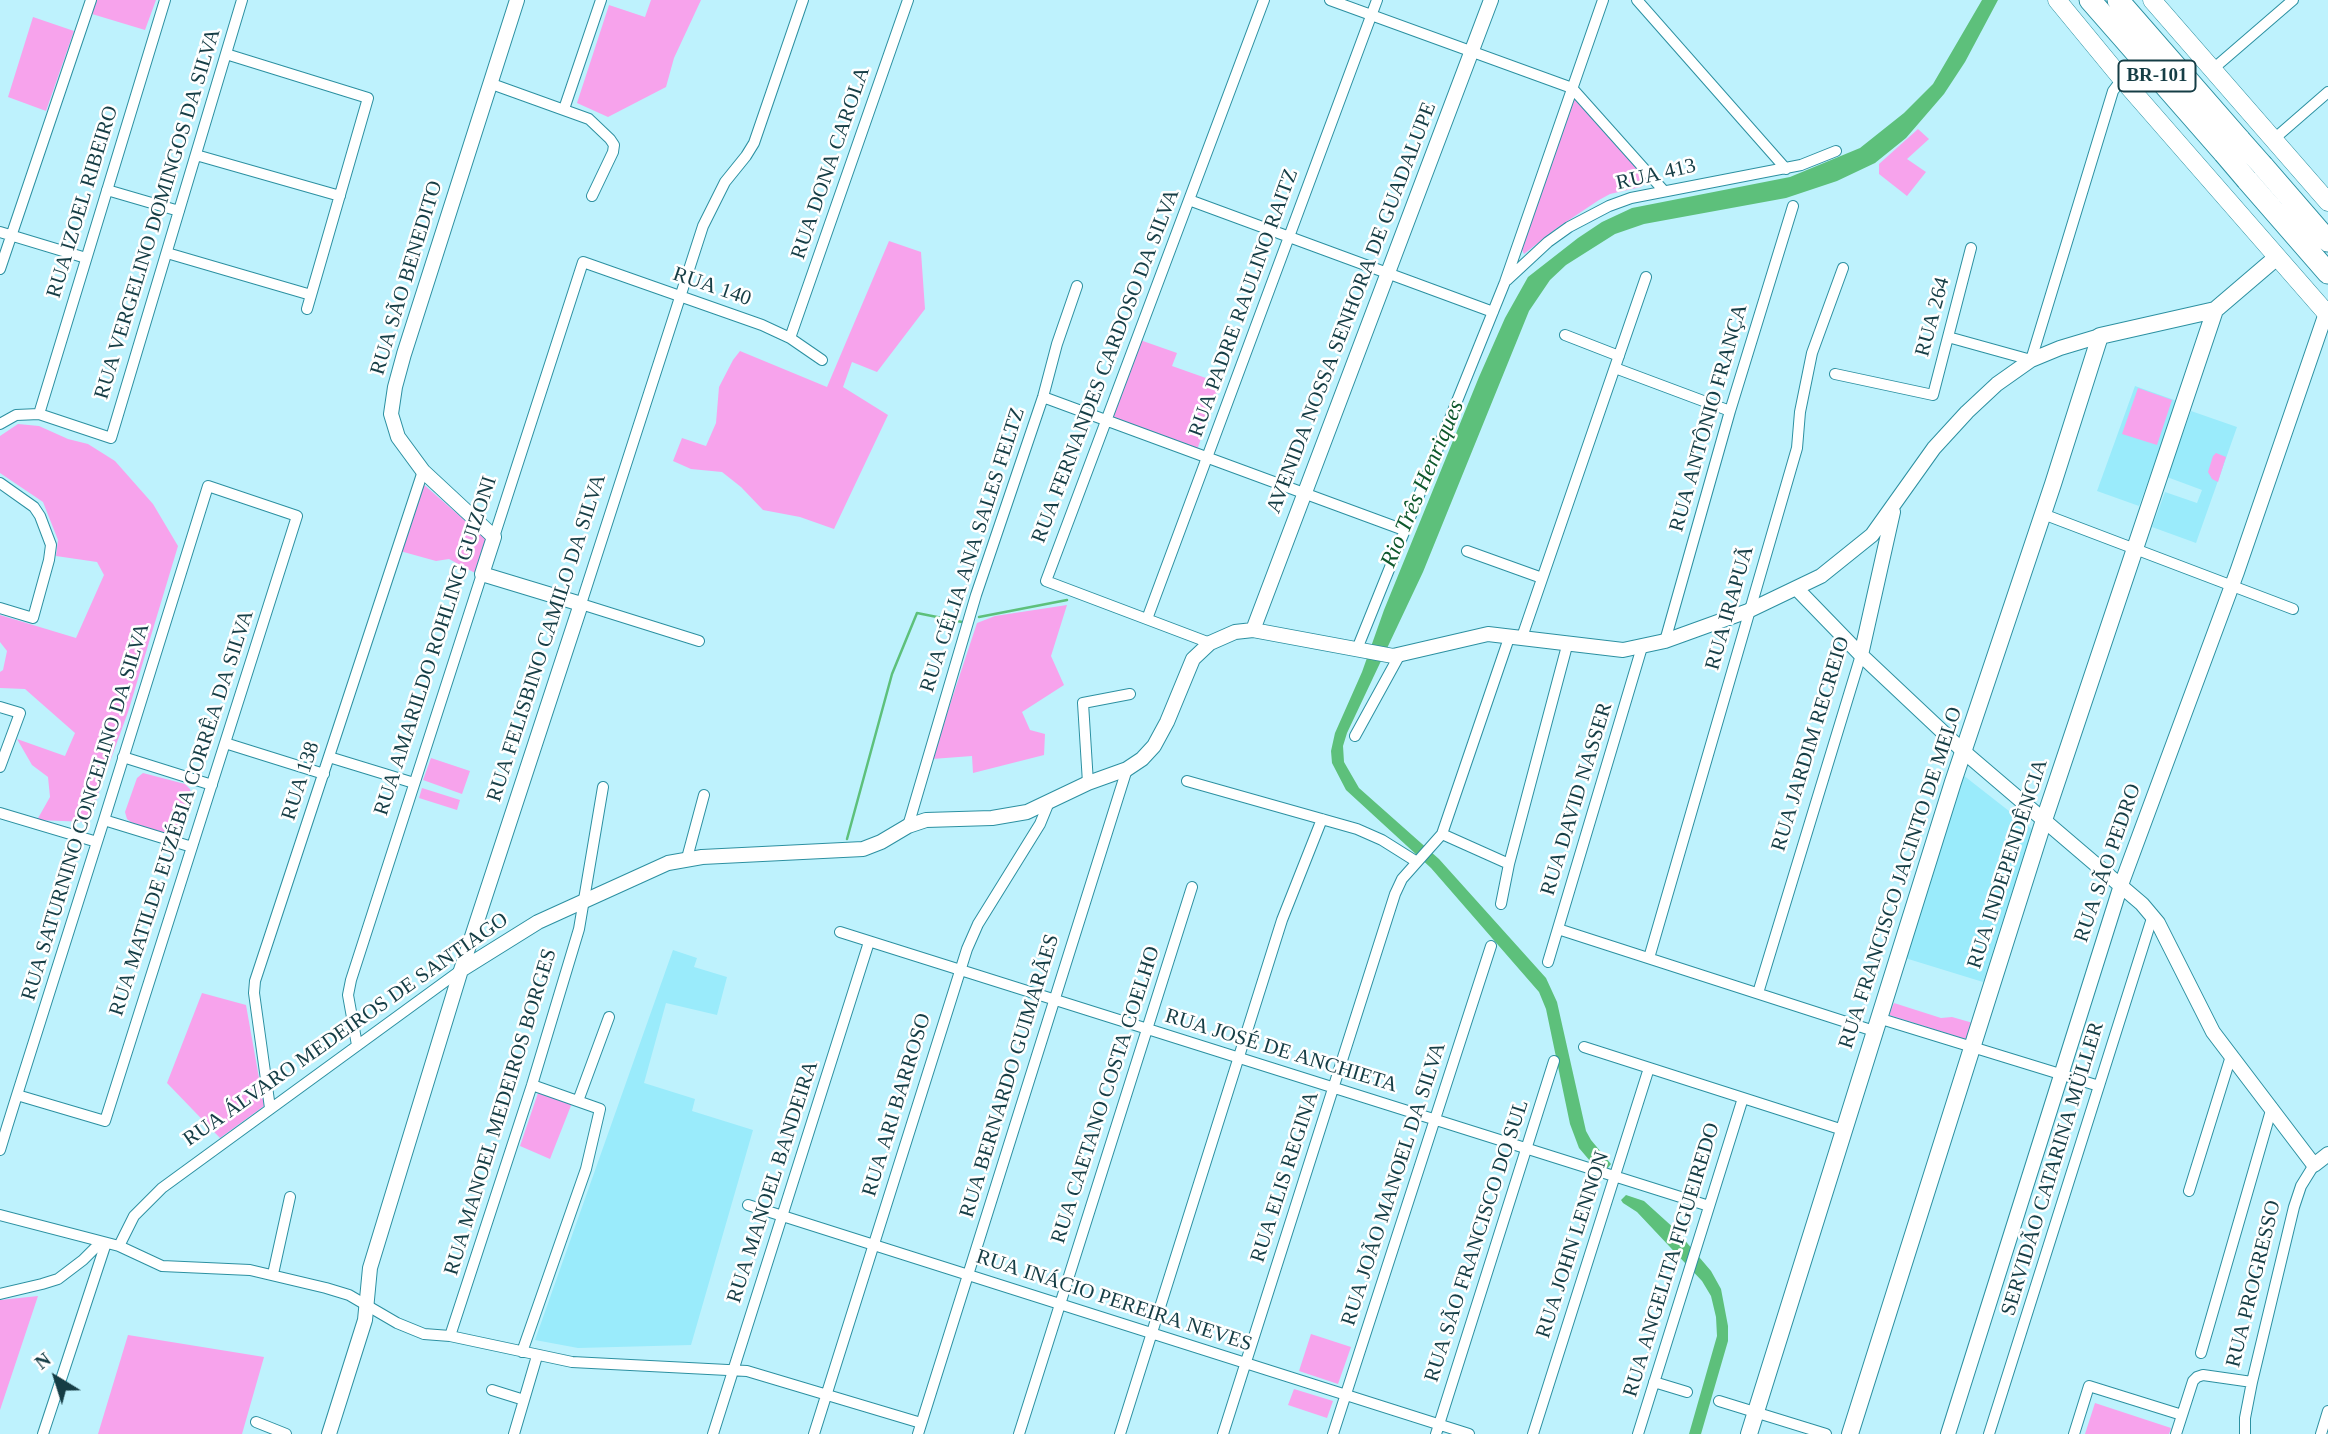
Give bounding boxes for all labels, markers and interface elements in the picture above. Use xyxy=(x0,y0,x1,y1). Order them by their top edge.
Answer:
street label: RUA VERGELINO DOMINGOS DA SILVA xyxy=(89,26,227,402)
road number: BR-101 xyxy=(2118,60,2196,92)
street label: RUA DONA CAROLA xyxy=(786,63,876,263)
street label: AVENIDA NOSSA SENHORA DE GUADALUPE xyxy=(1262,99,1442,517)
street label: RUA IZOEL RIBEIRO xyxy=(42,103,124,301)
street label: RUA 413 xyxy=(1614,154,1698,196)
street label: RUA PADRE RAULINO RAITZ xyxy=(1184,166,1304,440)
street label: RUA SÃO BENEDITO xyxy=(366,178,448,378)
street label: RUA FERNANDES CARDOSO DA SILVA xyxy=(1027,186,1185,546)
street label: RUA 140 xyxy=(670,262,754,312)
street label: RUA 264 xyxy=(1910,275,1956,359)
street label: RUA ANTÔNIO FRANÇA xyxy=(1664,301,1754,535)
water label: Rio Três Henriques xyxy=(1375,396,1471,572)
street label: RUA CÉLIA ANA SALES FELTZ xyxy=(915,404,1031,696)
street label: RUA FELISBINO CAMILO DA SILVA xyxy=(482,471,612,805)
street label: RUA AMARILDO ROHLING GUIZONI xyxy=(369,473,503,819)
street label: RUA IRAPUÃ xyxy=(1700,543,1760,673)
street label: RUA MATILDE EUZÉBIA CORRÊA DA SILVA xyxy=(104,607,260,1019)
street label: RUA SATURNINO CONCELINO DA SILVA xyxy=(16,620,156,1004)
street label: RUA JARDIM RECREIO xyxy=(1766,634,1856,854)
street label: RUA DAVID NASSER xyxy=(1536,700,1618,898)
street label: RUA FRANCISCO JACINTO DE MELO xyxy=(1834,704,1968,1052)
street label: RUA 138 xyxy=(276,739,326,823)
street label: RUA INDEPENDÊNCIA xyxy=(1962,756,2054,972)
street label: RUA SÃO PEDRO xyxy=(2069,781,2147,945)
street label: RUA ÁLVARO MEDEIROS DE SANTIAGO xyxy=(179,908,513,1152)
street label: RUA BERNARDO GUIMARÃES xyxy=(955,931,1065,1221)
street label: RUA CAETANO COSTA COELHO xyxy=(1046,943,1166,1247)
street label: RUA MANOEL MEDEIROS BORGES xyxy=(439,946,563,1278)
street label: RUA JOSÉ DE ANCHIETA xyxy=(1162,1004,1400,1098)
street label: RUA ARI BARROSO xyxy=(857,1010,937,1200)
street label: SERVIDÃO CATARINA MÜLLER xyxy=(1996,1019,2110,1319)
street label: RUA JOÃO MANOEL DA SILVA xyxy=(1336,1039,1452,1329)
street label: RUA MANOEL BANDEIRA xyxy=(722,1058,824,1306)
street label: RUA ELIS REGINA xyxy=(1245,1088,1325,1266)
street label: RUA SÃO FRANCISCO DO SUL xyxy=(1419,1097,1535,1385)
street label: RUA ANGELITA FIGUEIREDO xyxy=(1618,1120,1726,1400)
street label: RUA JOHN LENNON xyxy=(1531,1148,1615,1342)
street label: RUA PROGRESSO xyxy=(2221,1198,2287,1370)
street label: RUA INÁCIO PEREIRA NEVES xyxy=(973,1244,1255,1358)
north arrow xyxy=(21,1343,91,1413)
text: N xyxy=(31,1349,55,1374)

